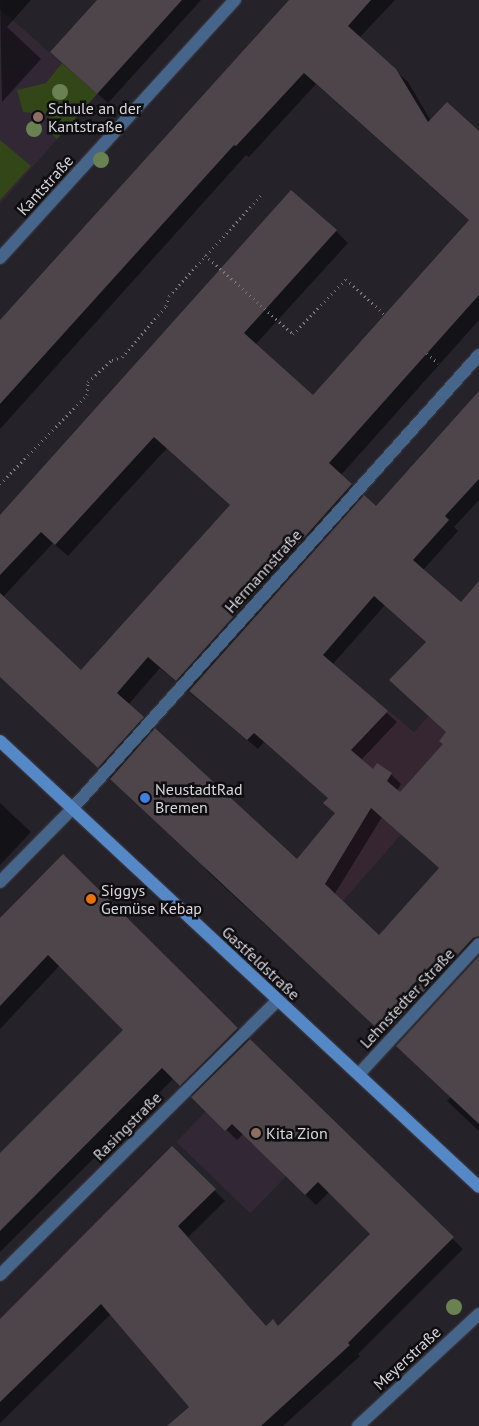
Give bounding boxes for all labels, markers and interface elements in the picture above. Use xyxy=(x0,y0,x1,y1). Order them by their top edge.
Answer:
place label: Schule an der Kantstraße xyxy=(48,98,141,136)
marker: Schule an der Kantstraße xyxy=(32,111,44,123)
street label: Kantstraße xyxy=(13,151,77,219)
street label: Hermannstraße xyxy=(220,525,306,617)
place label: NeustadtRad Bremen xyxy=(155,779,243,817)
marker: NeustadtRad Bremen xyxy=(139,792,151,804)
place label: Siggys Gemüse Kebap xyxy=(101,880,202,918)
marker: Siggys Gemüse Kebap xyxy=(85,893,97,905)
street label: Gastfeldstraße xyxy=(218,922,304,1004)
street label: Lehnstedter Straße xyxy=(356,944,458,1052)
street label: Rasingstraße xyxy=(89,1088,165,1164)
place label: Kita Zion xyxy=(266,1123,328,1143)
marker: Kita Zion xyxy=(250,1127,262,1139)
street label: Meyerstraße xyxy=(370,1322,444,1394)

